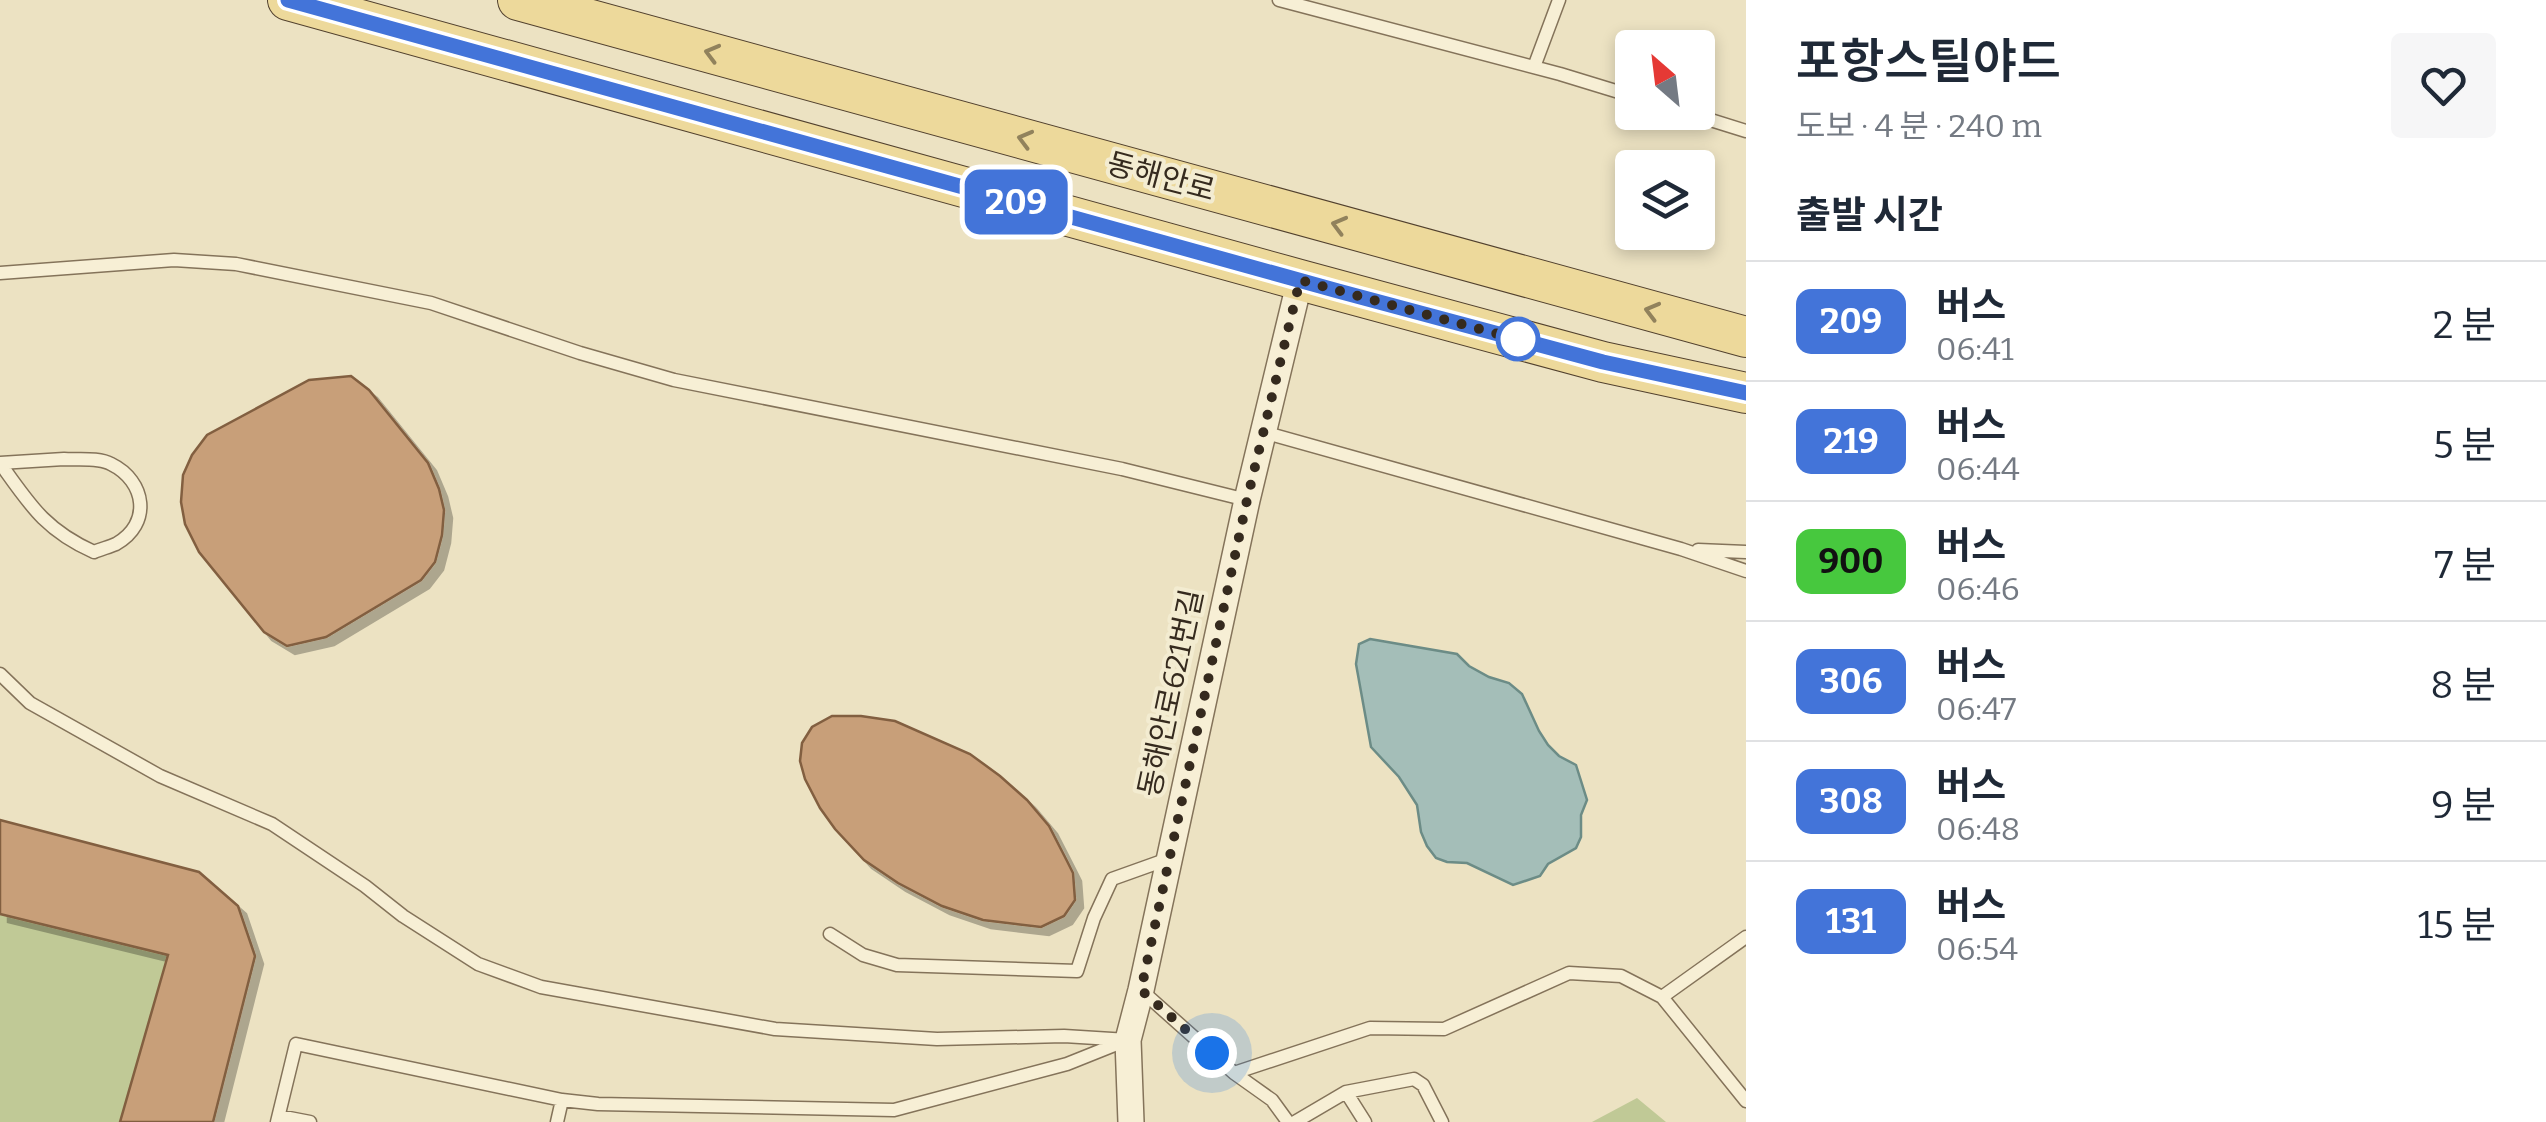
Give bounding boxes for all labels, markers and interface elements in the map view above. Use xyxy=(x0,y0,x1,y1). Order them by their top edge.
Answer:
north arrow xyxy=(1615,30,1715,130)
map controls xyxy=(1615,30,1715,250)
text: 포항스틸야드 xyxy=(1796,33,2061,91)
button: heart xyxy=(2391,33,2496,138)
one-way arrow xyxy=(704,44,721,65)
text: 도보 · 4 분 · 240 m xyxy=(1796,107,2042,145)
one-way arrow xyxy=(1017,130,1034,151)
street label: 동해안로 xyxy=(1103,145,1219,209)
button: layers xyxy=(1615,150,1715,250)
line badge: 209 xyxy=(958,170,1074,234)
text: 209 xyxy=(985,181,1047,223)
text: 출발 시간 xyxy=(1796,192,1943,238)
one-way arrow xyxy=(1330,216,1348,237)
text: 버스 xyxy=(1936,283,2006,329)
text: 209 xyxy=(1820,300,1882,342)
one-way arrow xyxy=(1644,302,1661,323)
text: 2 분 xyxy=(2433,302,2496,348)
unlabelled marker xyxy=(1497,318,1539,360)
text: 06:41 xyxy=(1936,330,2014,368)
text: 버스 xyxy=(1936,403,2006,449)
text: 219 xyxy=(1823,420,1879,462)
text: 5 분 xyxy=(2433,422,2496,468)
text: 06:44 xyxy=(1936,450,2020,488)
text: 버스 xyxy=(1936,523,2006,569)
text: 900 xyxy=(1818,540,1884,582)
text: 7 분 xyxy=(2434,542,2496,588)
text: 06:46 xyxy=(1936,570,2020,608)
street label: 동해안로621번길 xyxy=(1131,586,1211,800)
text: 버스 xyxy=(1936,643,2006,689)
text: 306 xyxy=(1819,660,1883,702)
text: 8 분 xyxy=(2431,662,2496,708)
text: 06:47 xyxy=(1936,690,2016,728)
text: 버스 xyxy=(1936,763,2006,809)
text: 308 xyxy=(1819,780,1883,822)
text: 9 분 xyxy=(2431,782,2496,828)
text: 06:48 xyxy=(1936,810,2020,848)
text: 버스 xyxy=(1936,883,2006,929)
text: 131 xyxy=(1826,900,1876,942)
text: 15 분 xyxy=(2418,902,2496,948)
text: 06:54 xyxy=(1936,930,2018,968)
your location xyxy=(1187,1028,1237,1078)

